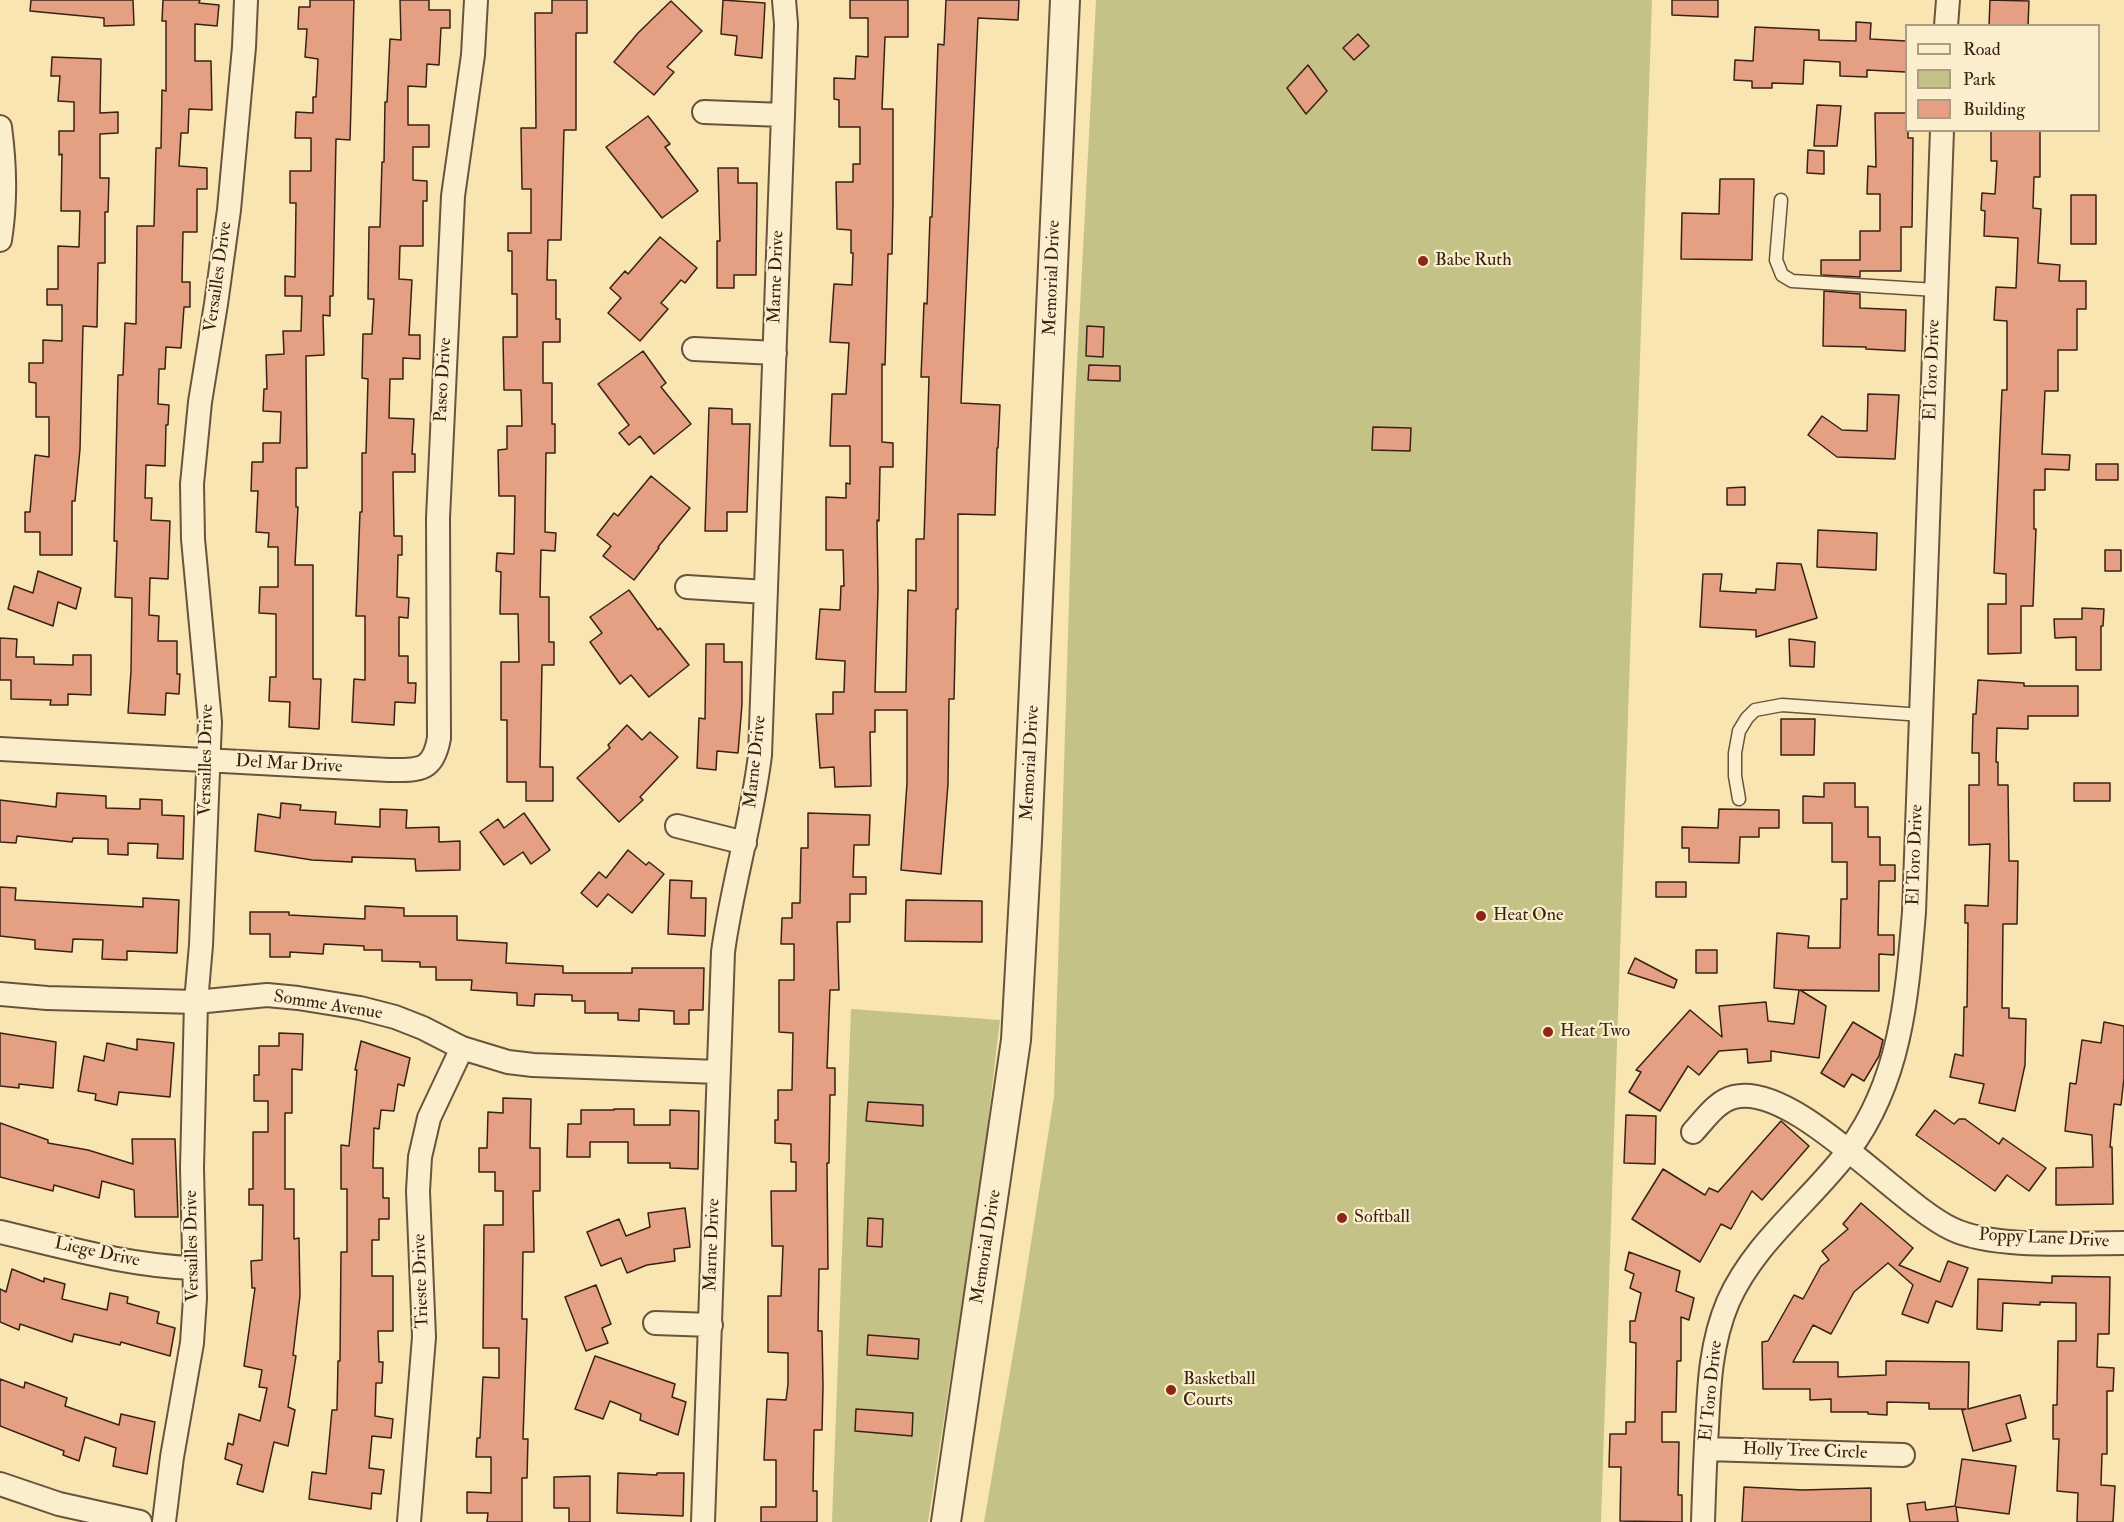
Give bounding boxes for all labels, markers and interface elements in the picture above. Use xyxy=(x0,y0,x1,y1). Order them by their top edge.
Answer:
legend xyxy=(1905,24,2100,132)
text: Road xyxy=(1963,38,2001,61)
text: Park xyxy=(1963,68,1996,91)
text: Building xyxy=(1963,98,2025,121)
street label: Versailles Drive xyxy=(201,220,237,334)
street label: Memorial Drive xyxy=(1040,220,1066,336)
street label: Marne Drive xyxy=(765,230,789,324)
place label: Babe Ruth xyxy=(1435,250,1512,272)
marker: Babe Ruth xyxy=(1416,254,1430,268)
street label: El Toro Drive xyxy=(1920,319,1946,421)
street label: Paseo Drive xyxy=(431,337,457,423)
street label: Versailles Drive xyxy=(195,704,219,816)
street label: Memorial Drive xyxy=(1017,705,1045,821)
street label: Marne Drive xyxy=(740,715,772,809)
street label: Del Mar Drive xyxy=(235,751,343,779)
street label: El Toro Drive xyxy=(1903,804,1929,906)
place label: Heat One xyxy=(1493,905,1564,927)
marker: Heat One xyxy=(1474,909,1488,923)
street label: Somme Avenue xyxy=(272,987,384,1025)
place label: Heat Two xyxy=(1560,1021,1630,1043)
marker: Heat Two xyxy=(1541,1025,1555,1039)
street label: Memorial Drive xyxy=(967,1188,1007,1306)
street label: Versailles Drive xyxy=(181,1190,205,1302)
street label: Marne Drive xyxy=(701,1198,725,1292)
place label: Softball xyxy=(1354,1207,1410,1229)
marker: Softball xyxy=(1335,1211,1349,1225)
street label: Poppy Lane Drive xyxy=(1978,1225,2110,1253)
street label: Liege Drive xyxy=(52,1233,142,1273)
street label: Trieste Drive xyxy=(410,1233,434,1329)
street label: El Toro Drive xyxy=(1696,1339,1728,1443)
place label: Basketball Courts xyxy=(1183,1369,1256,1412)
marker: Basketball Courts xyxy=(1164,1383,1178,1397)
street label: Holly Tree Circle xyxy=(1742,1439,1868,1465)

